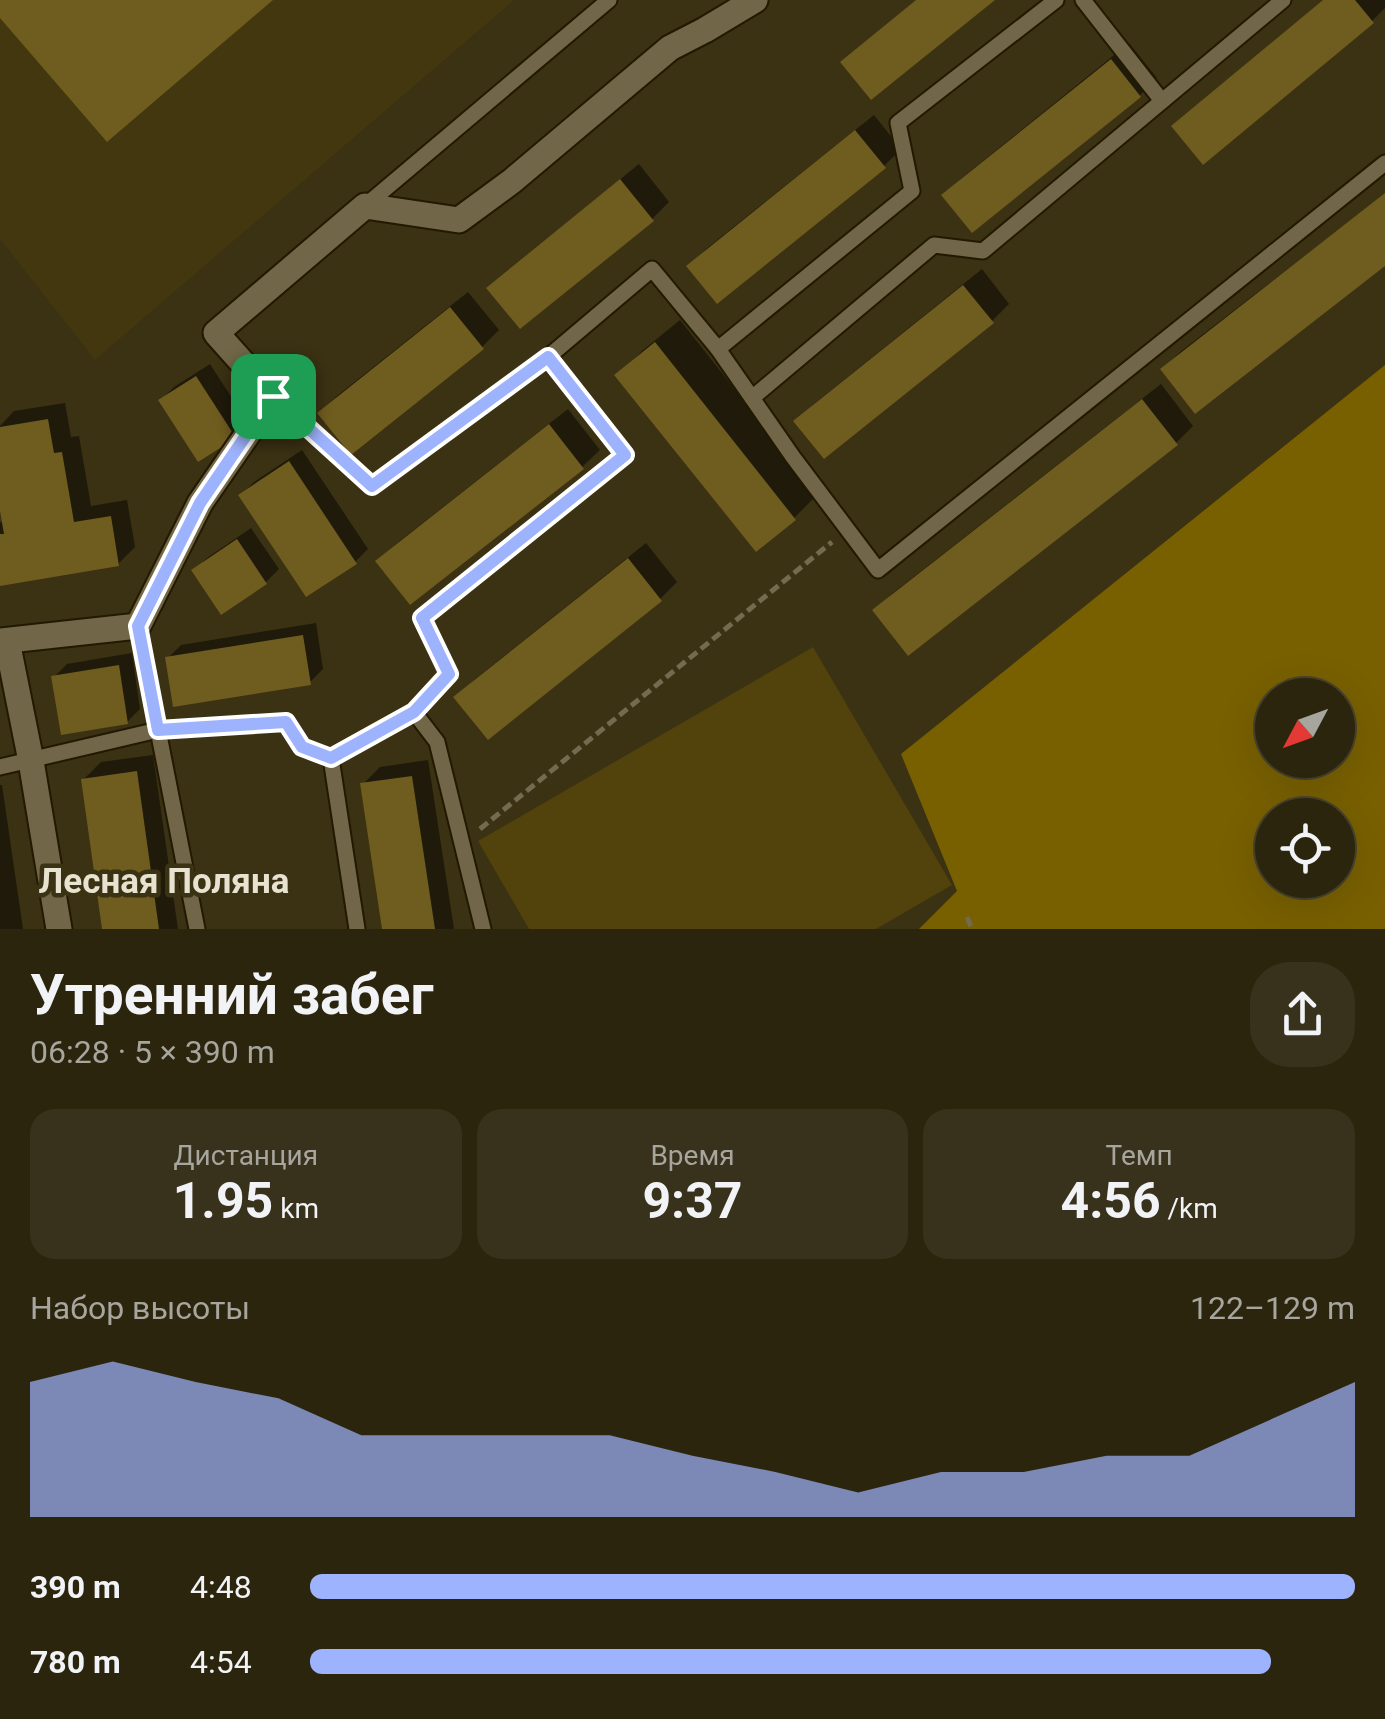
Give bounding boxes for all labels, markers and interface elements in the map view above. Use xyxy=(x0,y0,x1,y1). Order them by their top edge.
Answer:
pin xyxy=(231,354,316,439)
icon: arrive xyxy=(246,369,301,424)
north arrow xyxy=(1255,678,1355,778)
map controls xyxy=(1255,678,1355,898)
button: locate xyxy=(1255,798,1355,898)
district label: Лесная Поляна xyxy=(39,861,289,902)
button: share xyxy=(1250,962,1355,1067)
text: Утренний забег xyxy=(30,963,434,1027)
text: 06:28 · 5 × 390 m xyxy=(30,1033,275,1071)
text: Дистанция xyxy=(174,1139,318,1172)
text: Время xyxy=(650,1139,735,1172)
text: Темп xyxy=(1106,1139,1173,1172)
text: 1.95 xyxy=(173,1172,273,1230)
text: 9:37 xyxy=(642,1172,743,1230)
text: 4:56 xyxy=(1060,1172,1161,1230)
text: km xyxy=(273,1192,319,1225)
text: /km xyxy=(1161,1192,1218,1225)
text: Набор высоты xyxy=(30,1289,250,1327)
text: 122–129 m xyxy=(1190,1289,1355,1327)
text: 390 m xyxy=(30,1568,121,1606)
text: 4:48 xyxy=(190,1568,252,1606)
text: 780 m xyxy=(30,1643,121,1681)
text: 4:54 xyxy=(190,1643,252,1681)

